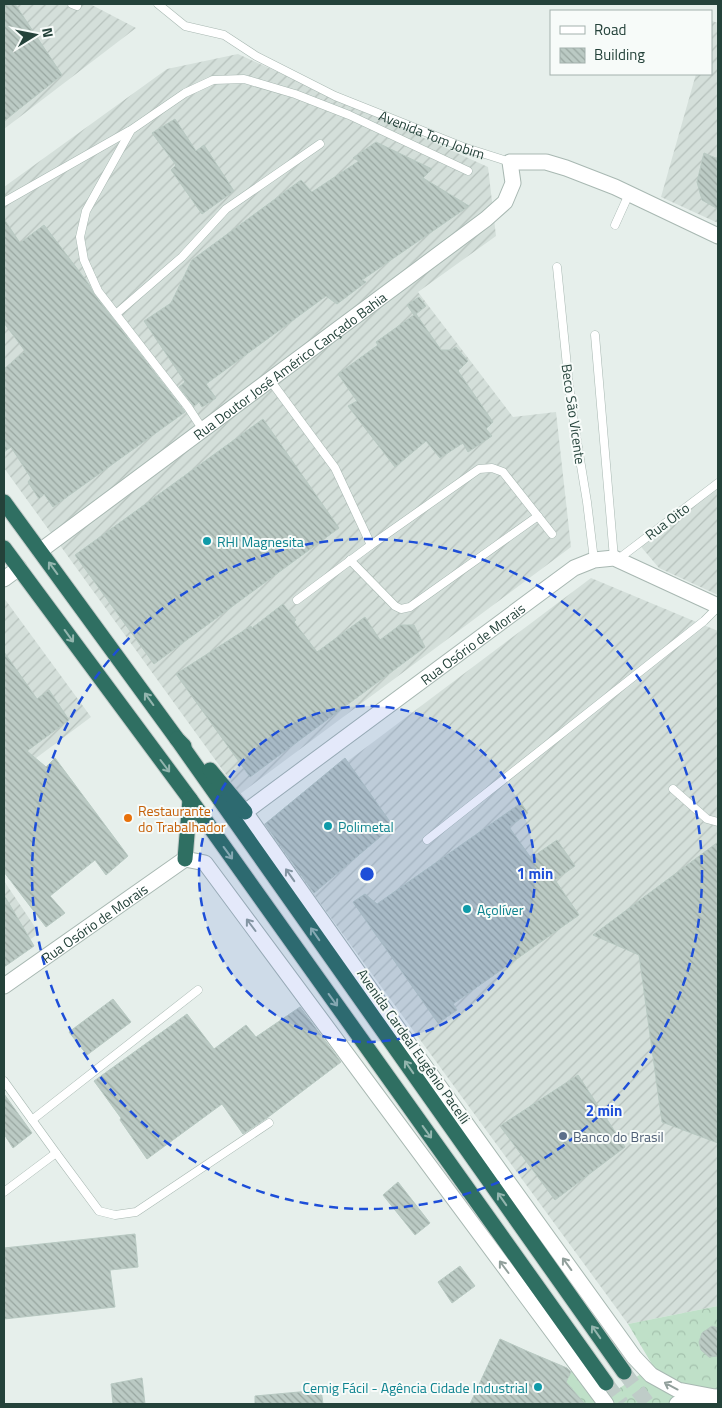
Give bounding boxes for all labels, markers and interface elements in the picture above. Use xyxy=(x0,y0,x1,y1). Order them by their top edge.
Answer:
north arrow xyxy=(10,10,60,60)
legend xyxy=(550,10,712,75)
text: Road xyxy=(594,18,626,41)
text: N xyxy=(37,26,59,39)
text: Building xyxy=(594,43,645,66)
street label: Avenida Tom Jobim xyxy=(376,104,488,164)
street label: Rua Doutor José Américo Cançado Bahia xyxy=(188,286,391,444)
street label: Beco São Vicente xyxy=(557,363,591,465)
street label: Rua Oito xyxy=(640,497,694,545)
place label: RHI Magnesita xyxy=(217,531,304,552)
marker: RHI Magnesita xyxy=(201,535,213,547)
one-way arrow xyxy=(48,561,58,575)
street label: Rua Osório de Morais xyxy=(416,597,529,689)
one-way arrow xyxy=(63,629,74,642)
one-way arrow xyxy=(144,692,154,706)
one-way arrow xyxy=(160,759,171,772)
place label: Restaurante do Trabalhador xyxy=(138,800,226,837)
marker: Restaurante do Trabalhador xyxy=(122,812,134,824)
place label: Polimetal xyxy=(338,816,394,837)
marker: Polimetal xyxy=(322,820,334,832)
one-way arrow xyxy=(223,846,233,860)
text: 1 min xyxy=(517,862,553,885)
centre of rings xyxy=(358,865,376,883)
one-way arrow xyxy=(285,868,295,882)
street label: Rua Osório de Morais xyxy=(36,878,152,968)
place label: Açolíver xyxy=(477,899,524,920)
marker: Açolíver xyxy=(461,903,473,915)
one-way arrow xyxy=(246,918,256,932)
one-way arrow xyxy=(310,927,320,941)
street label: Avenida Cardeal Eugênio Pacelli xyxy=(352,964,476,1128)
one-way arrow xyxy=(328,993,338,1007)
one-way arrow xyxy=(404,1060,414,1074)
text: 2 min xyxy=(586,1099,622,1122)
one-way arrow xyxy=(422,1125,432,1139)
place label: Banco do Brasil xyxy=(573,1126,664,1147)
marker: Banco do Brasil xyxy=(557,1130,569,1142)
one-way arrow xyxy=(497,1193,507,1207)
one-way arrow xyxy=(562,1257,572,1271)
one-way arrow xyxy=(499,1260,509,1274)
one-way arrow xyxy=(591,1325,601,1339)
place label: Cemig Fácil - Agência Cidade Industrial xyxy=(302,1377,528,1398)
marker: Cemig Fácil - Agência Cidade Industrial xyxy=(532,1381,544,1393)
one-way arrow xyxy=(664,1381,679,1390)

